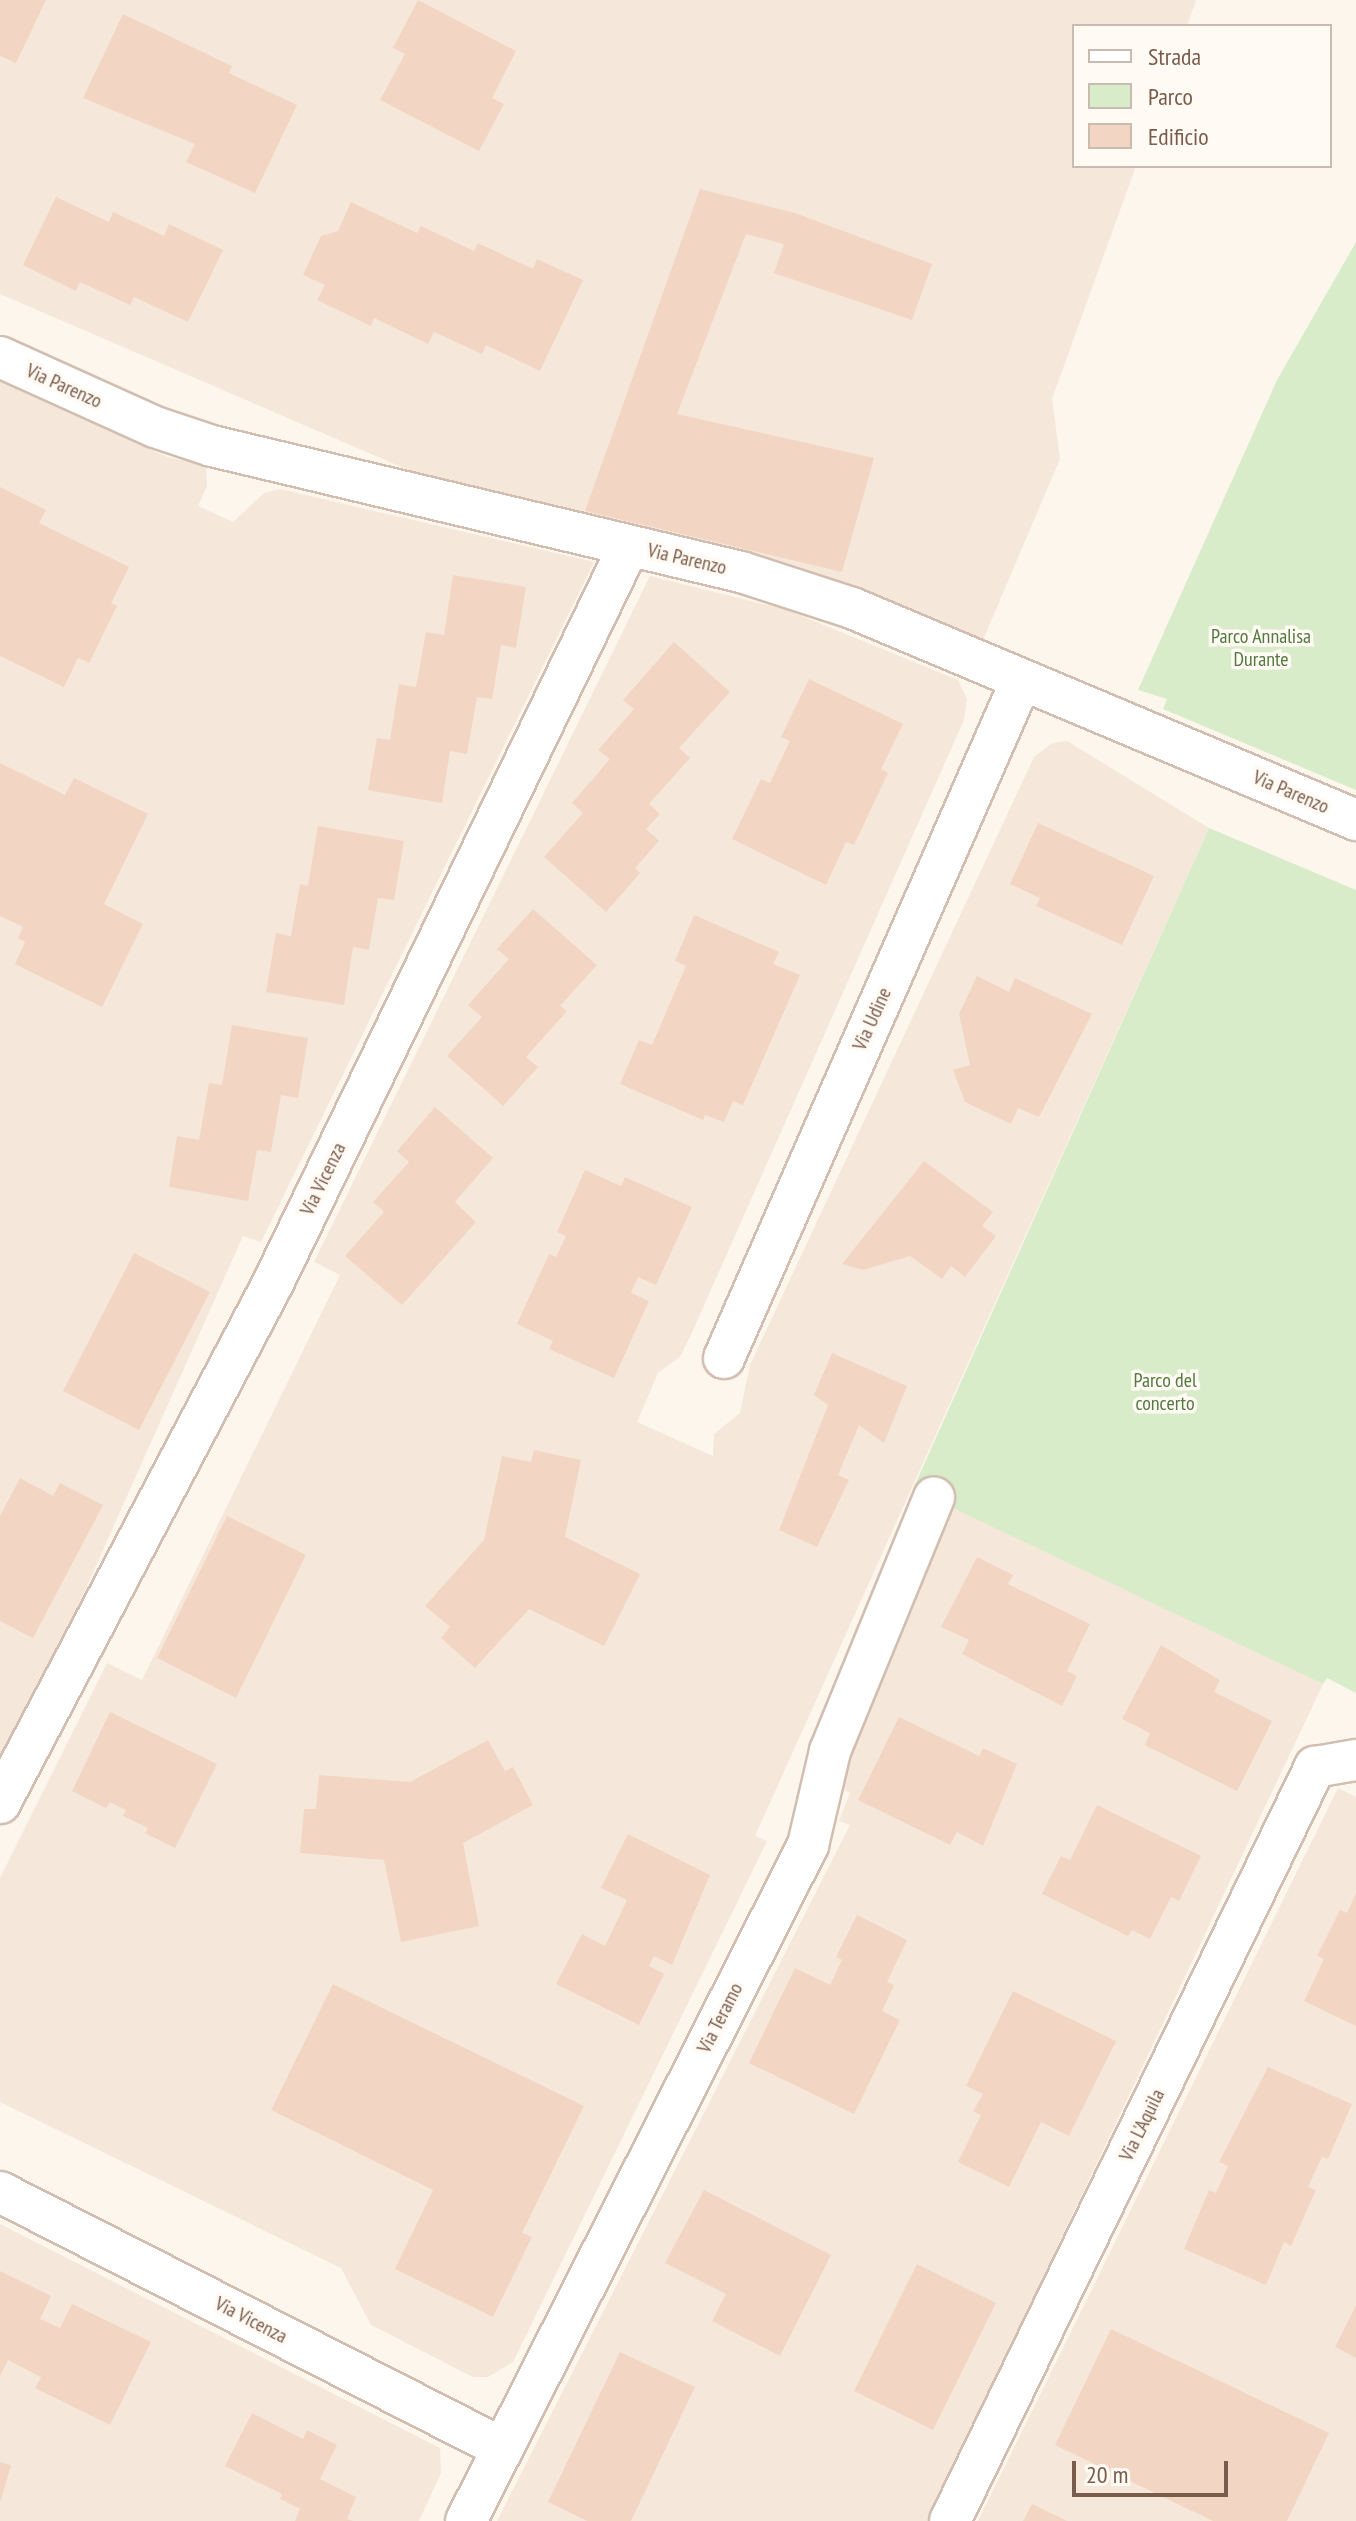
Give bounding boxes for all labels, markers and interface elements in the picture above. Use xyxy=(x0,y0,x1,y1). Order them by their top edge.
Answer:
legend xyxy=(1072,24,1332,168)
text: Strada xyxy=(1148,41,1201,72)
text: Parco xyxy=(1148,81,1193,112)
text: Edificio xyxy=(1148,121,1209,152)
street label: Via Parenzo xyxy=(22,359,106,413)
street label: Via Parenzo xyxy=(645,538,729,580)
park label: Parco Annalisa Durante xyxy=(1211,625,1311,672)
street label: Via Parenzo xyxy=(1249,765,1333,819)
street label: Via Udine xyxy=(848,984,896,1054)
street label: Via Vicenza xyxy=(295,1138,351,1220)
park label: Parco del concerto xyxy=(1133,1369,1197,1416)
street label: Via Teramo xyxy=(692,1979,748,2057)
street label: Via L'Aquila xyxy=(1114,2085,1170,2165)
street label: Via Vicenza xyxy=(211,2291,291,2349)
scale bar xyxy=(1076,2445,1232,2495)
text: 20 m xyxy=(1086,2459,1128,2490)

